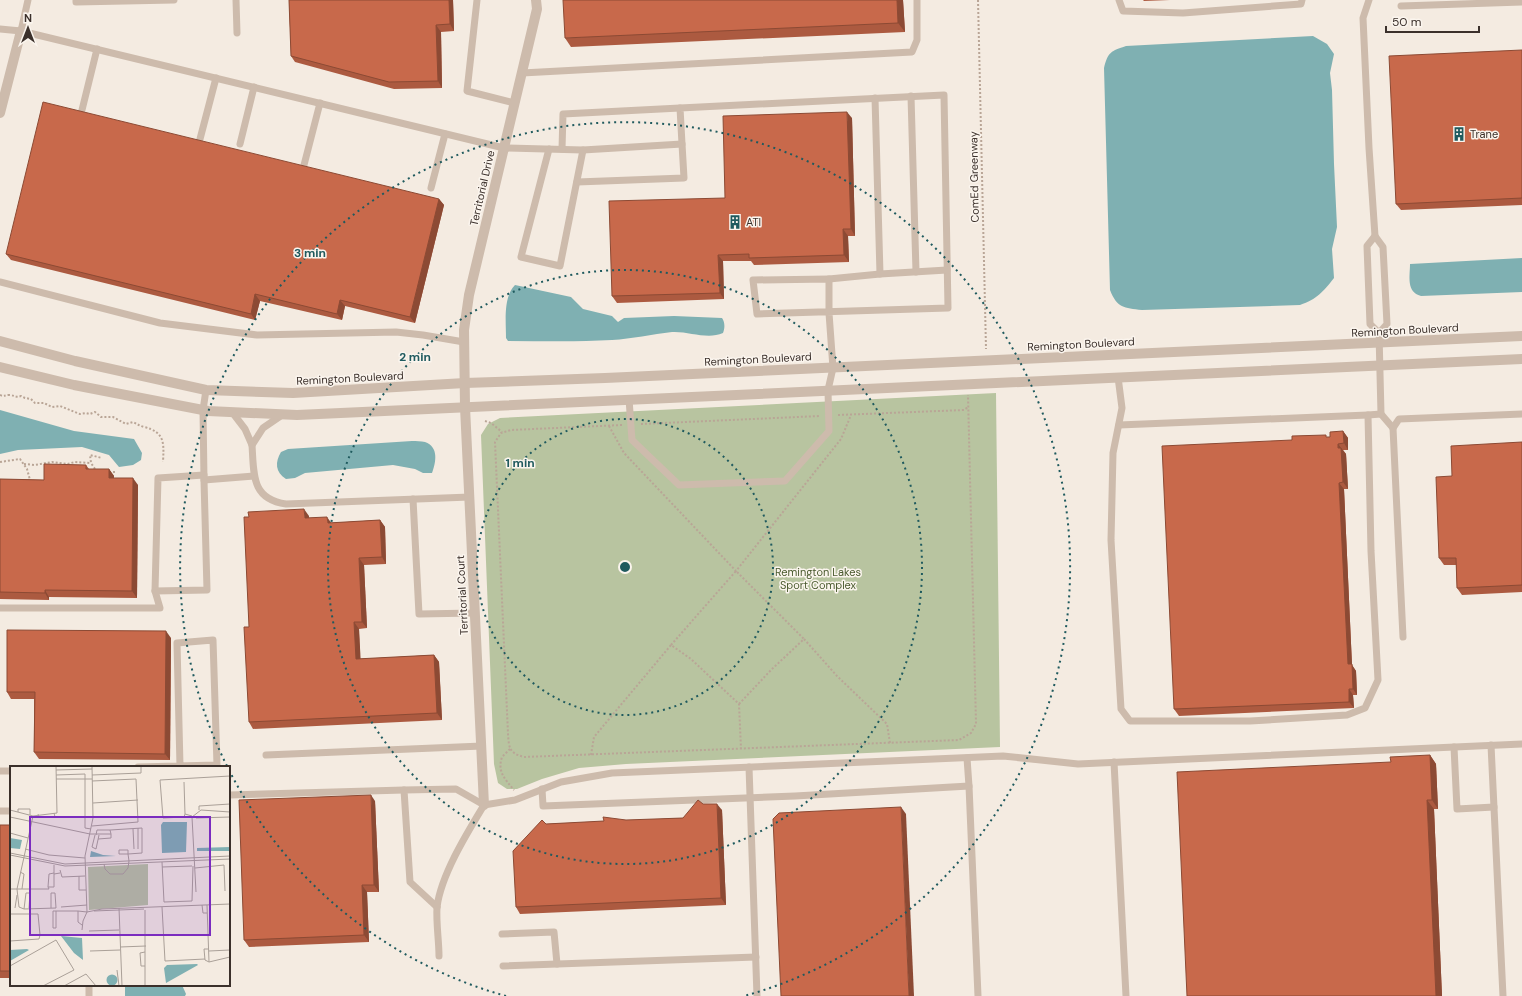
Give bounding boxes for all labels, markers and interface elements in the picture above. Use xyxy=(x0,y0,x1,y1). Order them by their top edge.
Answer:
north arrow xyxy=(8,8,48,48)
scale bar xyxy=(1386,8,1479,34)
text: N xyxy=(24,11,32,25)
text: 50 m xyxy=(1392,14,1421,30)
building icon: Trane xyxy=(1451,126,1467,142)
place label: Trane xyxy=(1470,127,1498,141)
street label: ComEd Greenway xyxy=(966,131,982,223)
street label: Territorial Drive xyxy=(467,149,497,227)
building icon: ATI xyxy=(727,214,743,230)
place label: ATI xyxy=(746,215,761,229)
text: 3 min xyxy=(294,245,326,261)
street label: Remington Boulevard xyxy=(1351,320,1459,340)
street label: Remington Boulevard xyxy=(1027,334,1135,354)
text: 2 min xyxy=(399,349,431,365)
street label: Remington Boulevard xyxy=(704,349,812,369)
street label: Remington Boulevard xyxy=(296,368,404,388)
text: 1 min xyxy=(505,455,535,471)
street label: Territorial Court xyxy=(453,555,471,635)
centre of rings xyxy=(618,560,632,574)
park label: Remington Lakes Sport Complex xyxy=(775,565,861,592)
inset map xyxy=(10,766,230,986)

